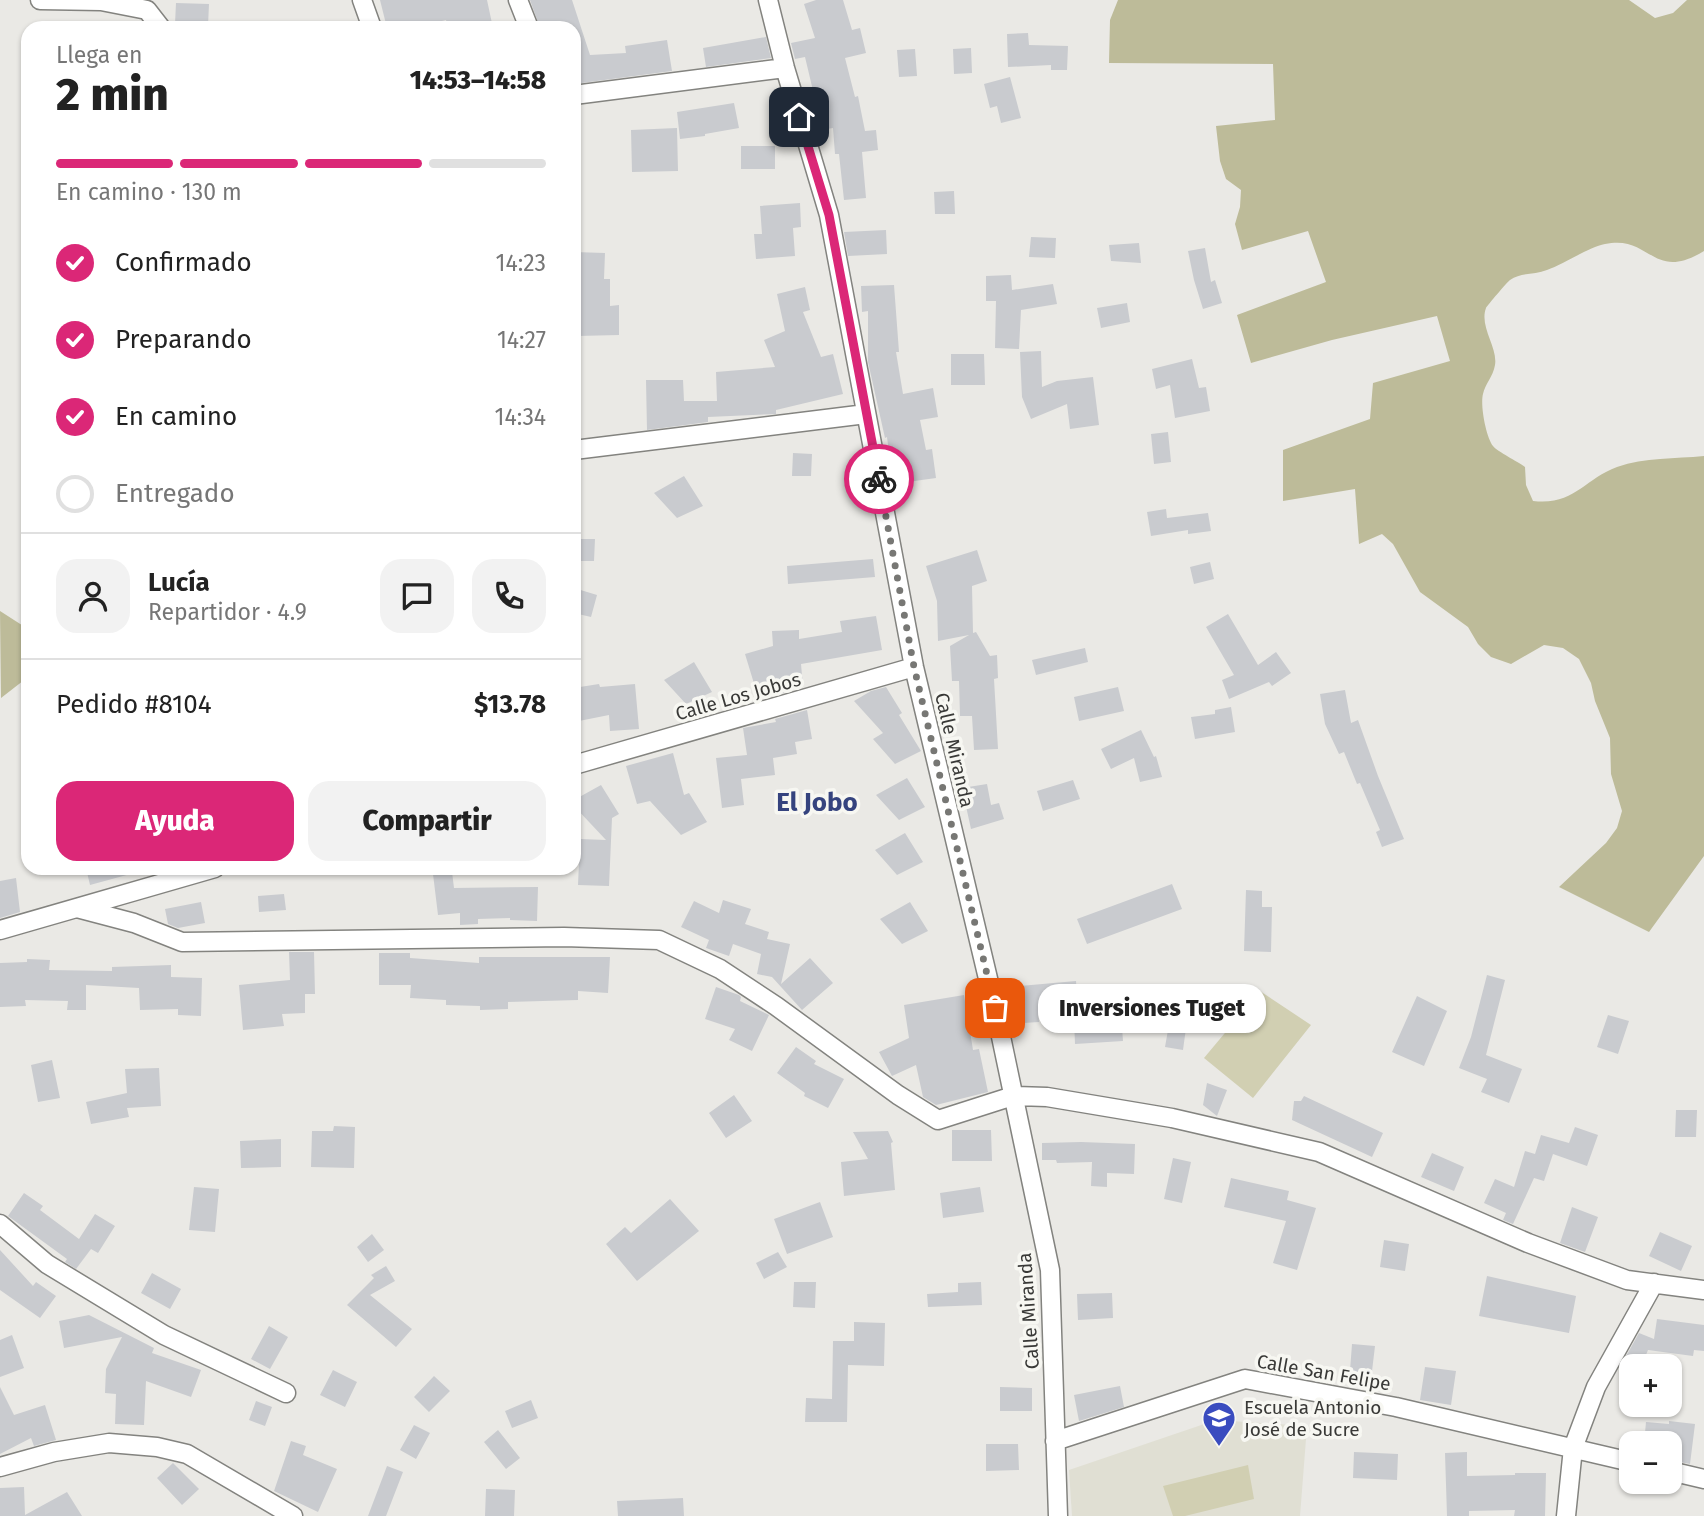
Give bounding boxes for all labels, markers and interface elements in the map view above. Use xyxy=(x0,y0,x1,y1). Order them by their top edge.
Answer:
text: Llega en xyxy=(56,41,142,69)
text: 14:53–14:58 xyxy=(410,65,546,96)
text: 2 min xyxy=(56,67,169,122)
pin xyxy=(769,87,829,147)
icon: home xyxy=(780,98,818,136)
text: En camino · 130 m xyxy=(56,178,242,206)
icon: check xyxy=(56,244,94,282)
text: Confirmado xyxy=(115,247,252,278)
text: 14:23 xyxy=(496,249,546,277)
icon: check xyxy=(56,321,94,359)
text: Preparando xyxy=(115,324,252,355)
text: 14:27 xyxy=(497,326,546,354)
icon: check xyxy=(56,398,94,436)
text: En camino xyxy=(115,401,237,432)
text: 14:34 xyxy=(494,403,546,431)
courier xyxy=(844,444,914,514)
icon: bike xyxy=(860,460,898,498)
text: Entregado xyxy=(115,478,235,509)
button: person xyxy=(56,559,130,633)
button: chat xyxy=(380,559,454,633)
button: phone xyxy=(472,559,546,633)
text: Lucía xyxy=(148,567,210,598)
text: Repartidor · 4.9 xyxy=(148,598,307,626)
street label: Calle Los Jobos xyxy=(673,668,804,725)
text: Pedido #8104 xyxy=(56,689,212,720)
text: $13.78 xyxy=(474,689,546,720)
street label: Calle Miranda xyxy=(930,691,979,810)
button: Ayuda xyxy=(56,781,294,861)
button: Compartir xyxy=(308,781,546,861)
district label: El Jobo xyxy=(776,787,858,818)
pin xyxy=(965,978,1025,1038)
callout: Inversiones Tuget xyxy=(1037,984,1264,1032)
icon: bag xyxy=(976,989,1014,1027)
text: Inversiones Tuget xyxy=(1059,994,1245,1022)
street label: Calle Miranda xyxy=(1013,1252,1044,1370)
street label: Calle San Felipe xyxy=(1255,1349,1393,1396)
map controls xyxy=(1619,1354,1682,1494)
button: + xyxy=(1619,1354,1682,1417)
place label: Escuela Antonio José de Sucre xyxy=(1244,1396,1381,1441)
school or university icon: Escuela Antonio José de Sucre xyxy=(1200,1399,1238,1448)
button: − xyxy=(1619,1431,1682,1494)

